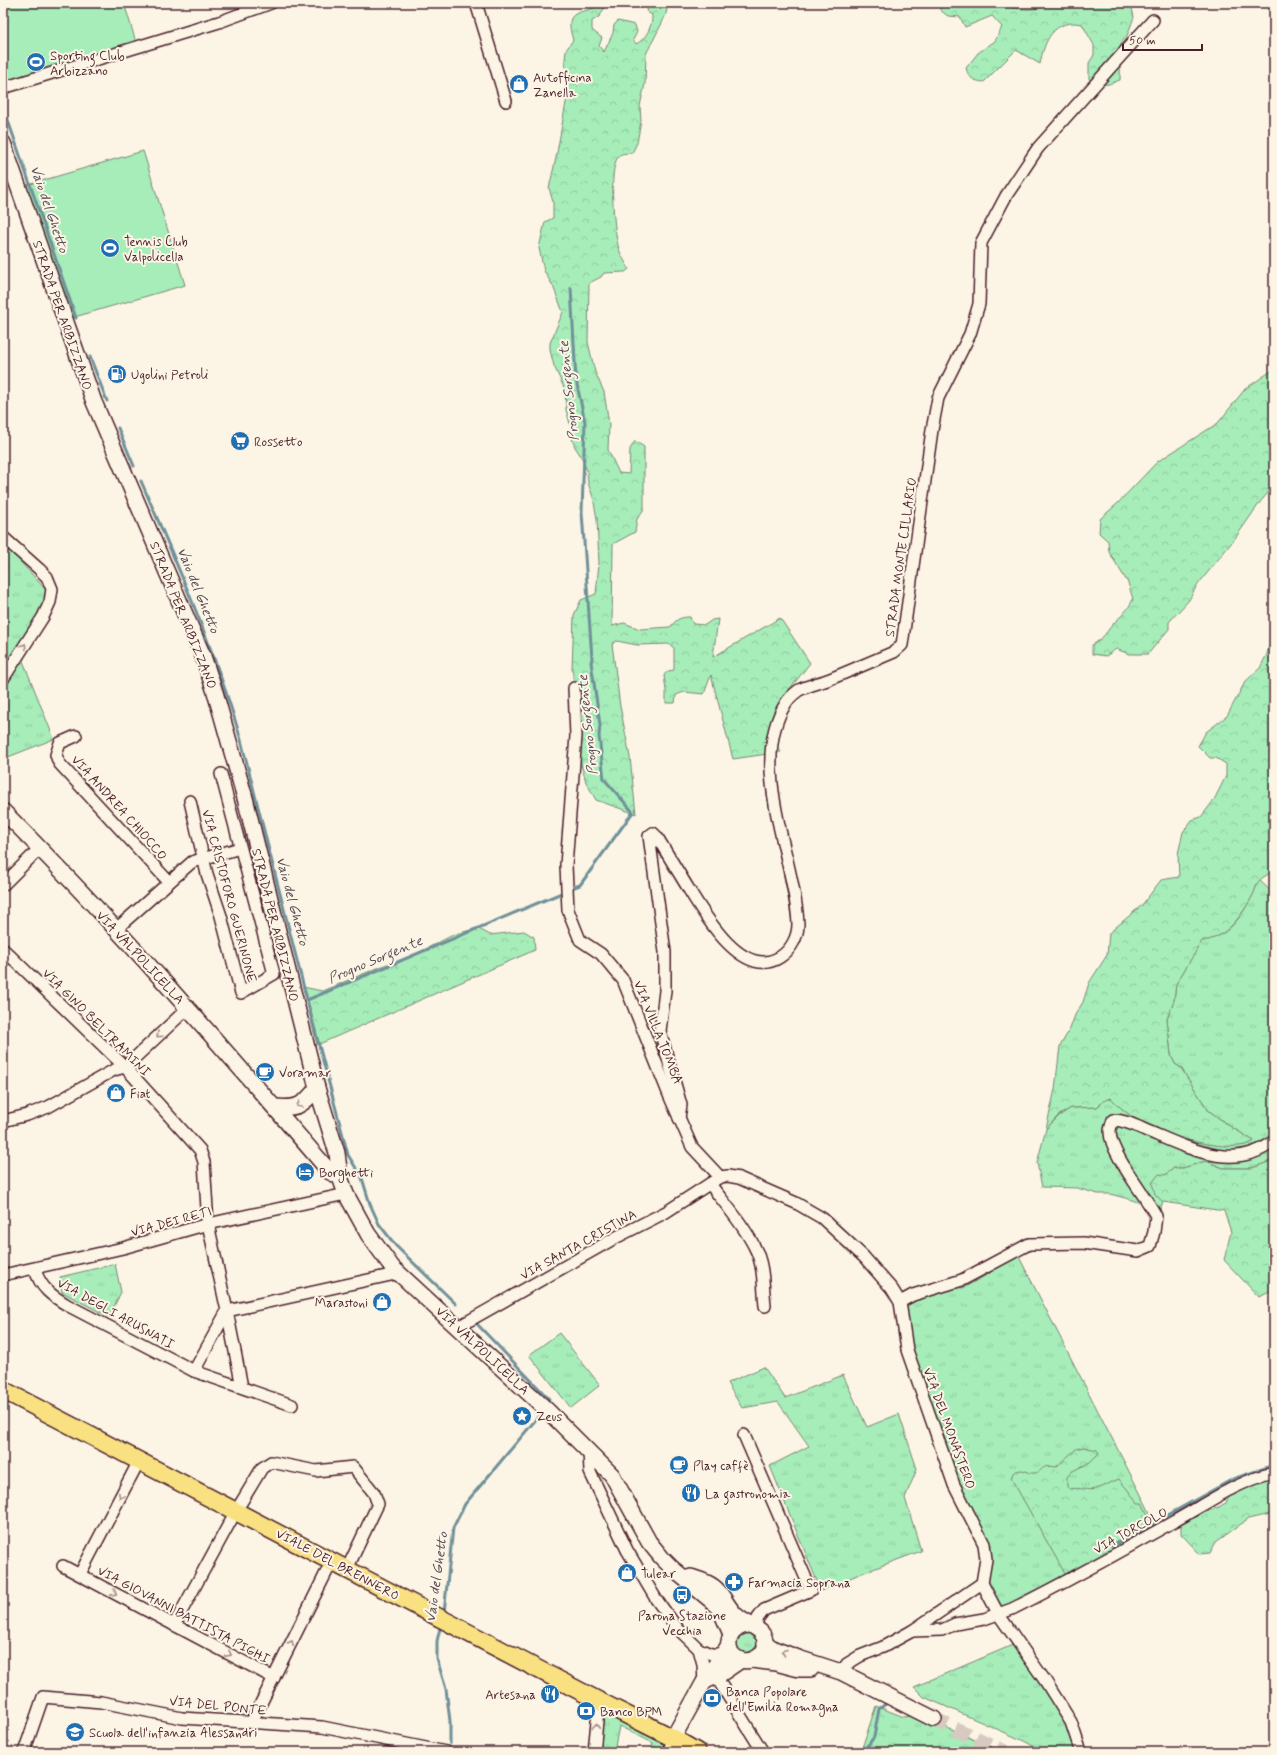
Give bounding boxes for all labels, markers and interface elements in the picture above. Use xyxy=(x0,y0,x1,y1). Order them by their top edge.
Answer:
scale bar xyxy=(1123,26,1202,52)
text: 50 m xyxy=(1129,33,1156,49)
place label: Sporting Club Arbizzano xyxy=(50,48,125,80)
sports icon: Sporting Club Arbizzano xyxy=(25,51,47,73)
place label: Autofficina Zanella xyxy=(533,70,592,102)
shop icon: Autofficina Zanella xyxy=(508,73,530,95)
water label: Vaio del Ghetto xyxy=(26,163,73,256)
place label: Tennis Club Valpolicella xyxy=(124,234,188,266)
sports icon: Tennis Club Valpolicella xyxy=(99,237,121,259)
street label: STRADA PER ARBIZZANO xyxy=(28,238,95,393)
water label: Progno Sorgente xyxy=(555,339,585,442)
fuel station icon: Ugolini Petroli xyxy=(106,363,128,385)
place label: Ugolini Petroli xyxy=(131,367,209,384)
supermarket icon: Rossetto xyxy=(229,430,251,452)
place label: Rossetto xyxy=(254,434,303,451)
street label: STRADA MONTE CILLARIO xyxy=(882,476,921,638)
street label: STRADA PER ARBIZZANO xyxy=(145,539,220,692)
water label: Vaio del Ghetto xyxy=(173,545,224,637)
one-way arrow xyxy=(19,643,27,650)
water label: Progno Sorgente xyxy=(574,673,604,776)
street label: VIA ANDREA CHIOCCO xyxy=(67,752,171,864)
street label: VIA CRISTOFORO GUERINONE xyxy=(197,808,260,985)
street label: STRADA PER ARBIZZANO xyxy=(247,847,302,1004)
water label: Vaio del Ghetto xyxy=(272,855,313,949)
street label: VIA VALPOLICELLA xyxy=(92,908,188,1008)
water label: Progno Sorgente xyxy=(325,932,427,990)
street label: VIA GINO BELTRAMINI xyxy=(38,965,154,1081)
street label: VIA VILLA TOMBA xyxy=(629,978,686,1087)
one-way arrow xyxy=(157,1030,164,1037)
cafe icon: Voramar xyxy=(254,1061,276,1083)
place label: Voramar xyxy=(279,1065,332,1082)
shop icon: Fiat xyxy=(105,1082,127,1104)
place label: Fiat xyxy=(130,1086,151,1103)
one-way arrow xyxy=(296,1100,303,1108)
hotel icon: Borghetti xyxy=(294,1161,316,1183)
place label: Borghetti xyxy=(319,1165,373,1183)
street label: VIA DEI RETI xyxy=(129,1203,214,1241)
street label: VIA SANTA CRISTINA xyxy=(518,1206,640,1284)
street label: VIA DEGLI ARUSNATI xyxy=(54,1275,177,1354)
shop icon: Marastoni xyxy=(371,1291,393,1313)
place label: Marastoni xyxy=(315,1295,368,1312)
street label: VIA VALPOLICELLA xyxy=(432,1303,532,1399)
street label: VIA DEL MONASTERO xyxy=(919,1365,979,1492)
place icon: Zeus xyxy=(511,1405,533,1427)
place label: Zeus xyxy=(536,1409,562,1426)
cafe icon: Play caffè xyxy=(668,1454,690,1476)
place label: Play caffè xyxy=(693,1458,748,1475)
restaurant icon: La gastronomia xyxy=(680,1482,702,1504)
place label: La gastronomia xyxy=(705,1486,791,1505)
one-way arrow xyxy=(118,1491,126,1499)
street label: VIA TORCOLO xyxy=(1091,1504,1171,1559)
street label: VIALE DEL BRENNERO xyxy=(273,1526,402,1605)
water label: Vaio del Ghetto xyxy=(422,1530,452,1624)
shop icon: Tulear xyxy=(616,1562,638,1584)
street label: VIA GIOVANNI BATTISTA PIGHI xyxy=(94,1563,273,1668)
place label: Tulear xyxy=(641,1566,677,1583)
pharmacy icon: Farmacia Soprana xyxy=(723,1571,745,1593)
place label: Farmacia Soprana xyxy=(748,1575,851,1592)
bus stop icon: Parona Stazione Vecchia xyxy=(671,1584,693,1606)
one-way arrow xyxy=(110,1588,117,1596)
place label: Parona Stazione Vecchia xyxy=(638,1608,726,1640)
one-way arrow xyxy=(286,1640,294,1648)
one-way arrow xyxy=(780,1649,787,1657)
one-way arrow xyxy=(225,1650,232,1657)
restaurant icon: Artesana xyxy=(539,1683,561,1705)
place label: Banca Popolare dell'Emilia Romagna xyxy=(726,1684,839,1717)
place label: Artesana xyxy=(485,1687,536,1704)
bank icon: Banca Popolare dell'Emilia Romagna xyxy=(701,1687,723,1709)
street label: VIA DEL PONTE xyxy=(168,1693,267,1720)
bank icon: Banco BPM xyxy=(575,1700,597,1722)
place label: Banco BPM xyxy=(600,1704,662,1721)
school or university icon: Scuola dell'infanzia Alessandri xyxy=(64,1721,86,1743)
one-way arrow xyxy=(592,1723,601,1729)
place label: Scuola dell'infanzia Alessandri xyxy=(89,1725,257,1742)

